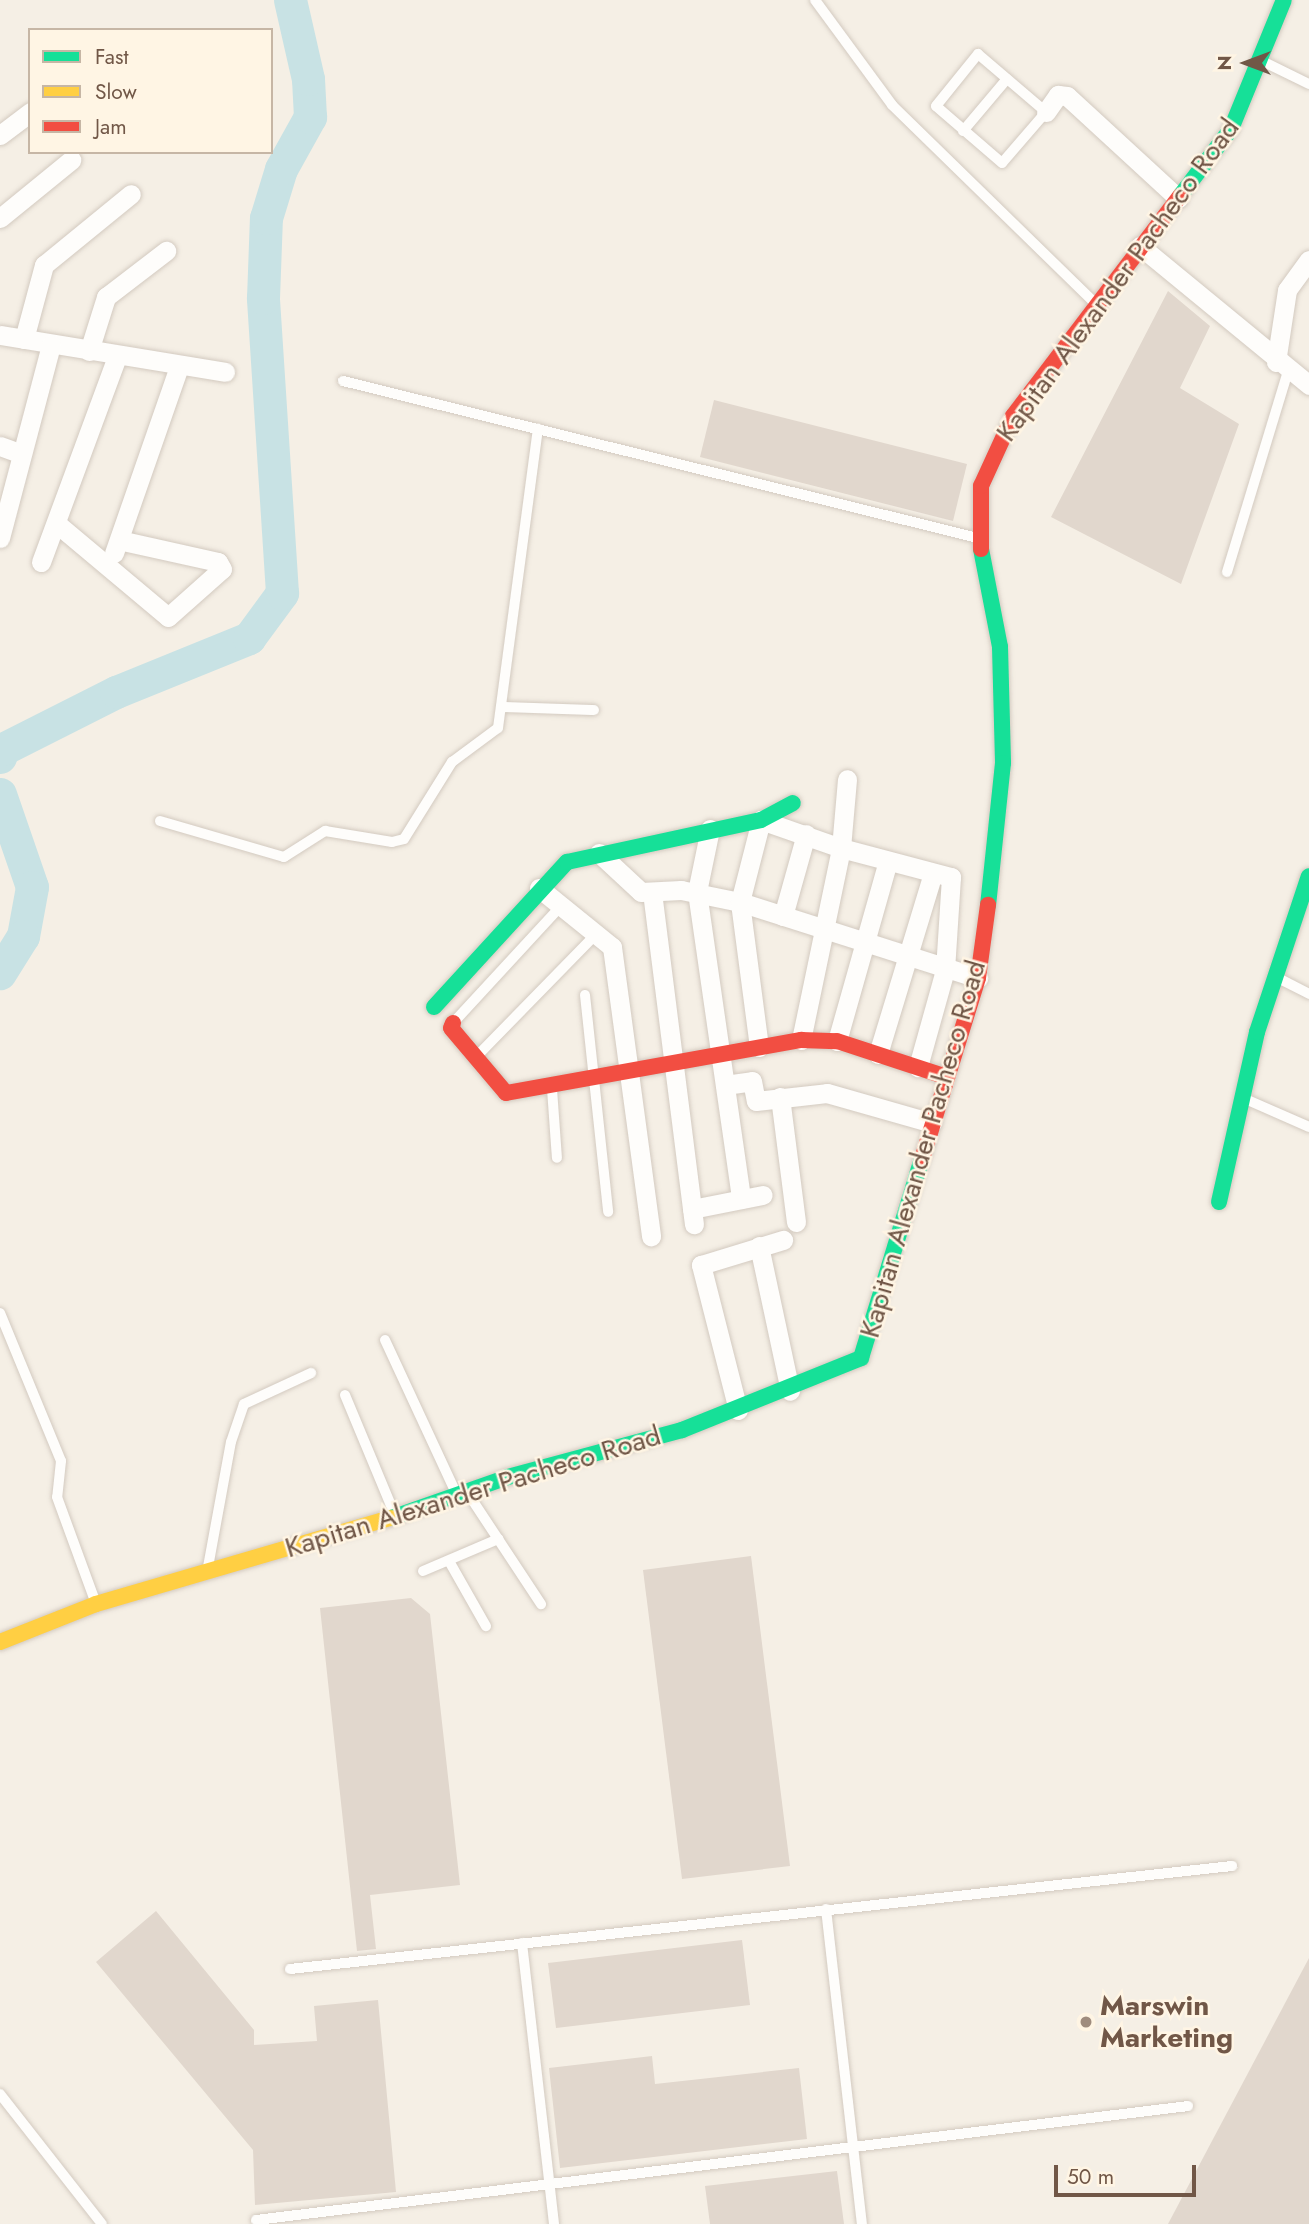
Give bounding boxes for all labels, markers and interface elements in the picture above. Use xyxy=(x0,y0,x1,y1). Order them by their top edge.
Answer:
legend xyxy=(28,28,273,154)
north arrow xyxy=(1211,28,1281,98)
text: Fast xyxy=(95,42,128,72)
text: N xyxy=(1211,55,1238,71)
text: Slow xyxy=(95,77,137,107)
text: Jam xyxy=(95,112,127,142)
street label: Kapitan Alexander Pacheco Road xyxy=(989,112,1247,448)
street label: Kapitan Alexander Pacheco Road xyxy=(853,956,993,1342)
street label: Kapitan Alexander Pacheco Road xyxy=(281,1419,665,1565)
place label: Marswin Marketing xyxy=(1100,1989,1233,2055)
marker: Marswin Marketing xyxy=(1078,2014,1094,2030)
scale bar xyxy=(1057,2150,1199,2194)
text: 50 m xyxy=(1067,2162,1114,2192)

